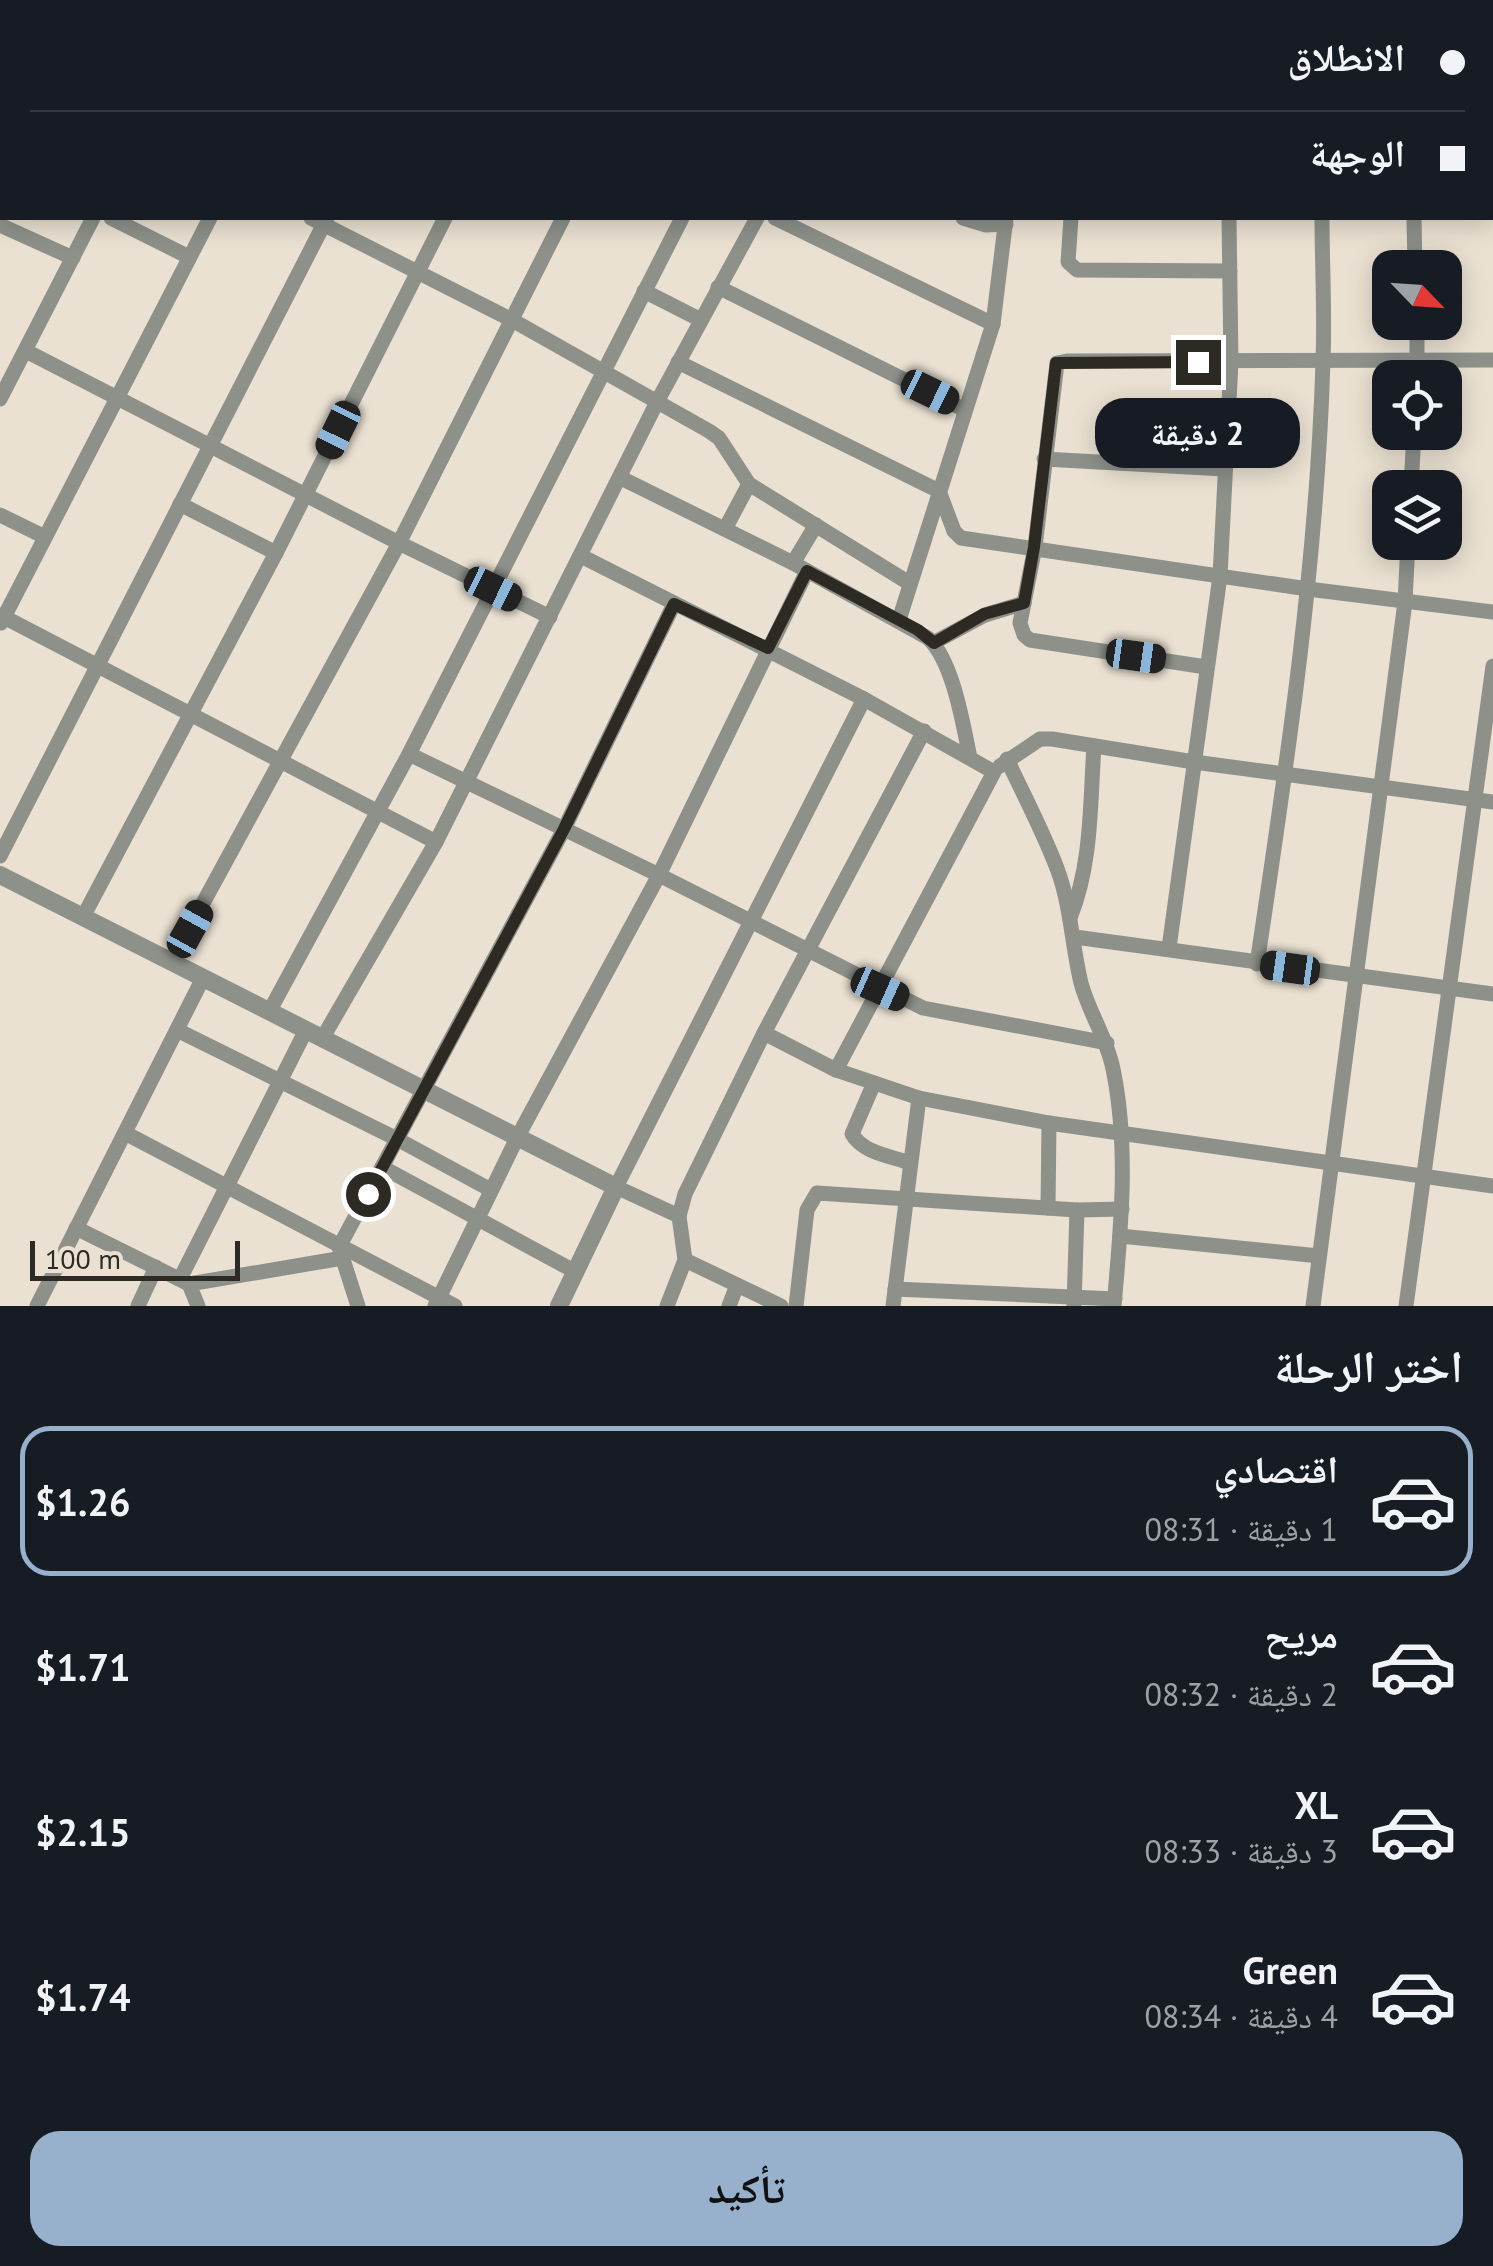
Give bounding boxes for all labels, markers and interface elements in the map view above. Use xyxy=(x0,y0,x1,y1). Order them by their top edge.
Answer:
text: الانطلاق xyxy=(1287,32,1405,81)
text: الوجهة xyxy=(1310,128,1405,177)
north arrow xyxy=(1372,250,1462,340)
map controls xyxy=(1372,250,1462,560)
route end xyxy=(1176,340,1221,385)
button: locate xyxy=(1372,360,1462,450)
car xyxy=(896,365,964,419)
car xyxy=(311,396,365,464)
callout: 2 دقيقة xyxy=(1096,397,1300,467)
text: 2 دقيقة xyxy=(1151,412,1244,454)
button: layers xyxy=(1372,470,1462,560)
car xyxy=(459,562,527,616)
car xyxy=(1104,637,1168,675)
car xyxy=(162,895,218,963)
car xyxy=(1258,949,1322,987)
car xyxy=(846,963,914,1015)
route start xyxy=(346,1172,391,1217)
scale bar xyxy=(30,1236,240,1280)
text: 100 m xyxy=(45,1240,121,1277)
text: اختر الرحلة xyxy=(1274,1337,1463,1395)
text: اقتصادي xyxy=(1214,1444,1338,1493)
icon: car xyxy=(1368,1456,1458,1546)
text: $1.26 xyxy=(35,1477,131,1526)
text: 1 دقيقة · 08:31 xyxy=(1145,1508,1338,1550)
text: مريح xyxy=(1264,1609,1338,1658)
icon: car xyxy=(1368,1621,1458,1711)
text: $1.71 xyxy=(35,1642,131,1691)
text: 2 دقيقة · 08:32 xyxy=(1145,1673,1338,1715)
text: XL xyxy=(1294,1780,1338,1829)
icon: car xyxy=(1368,1786,1458,1876)
text: $2.15 xyxy=(35,1807,131,1856)
text: 3 دقيقة · 08:33 xyxy=(1145,1830,1338,1872)
text: Green xyxy=(1242,1945,1338,1994)
icon: car xyxy=(1368,1951,1458,2041)
text: $1.74 xyxy=(35,1972,131,2021)
text: 4 دقيقة · 08:34 xyxy=(1145,1995,1338,2037)
button: تأكيد xyxy=(30,2131,1463,2246)

